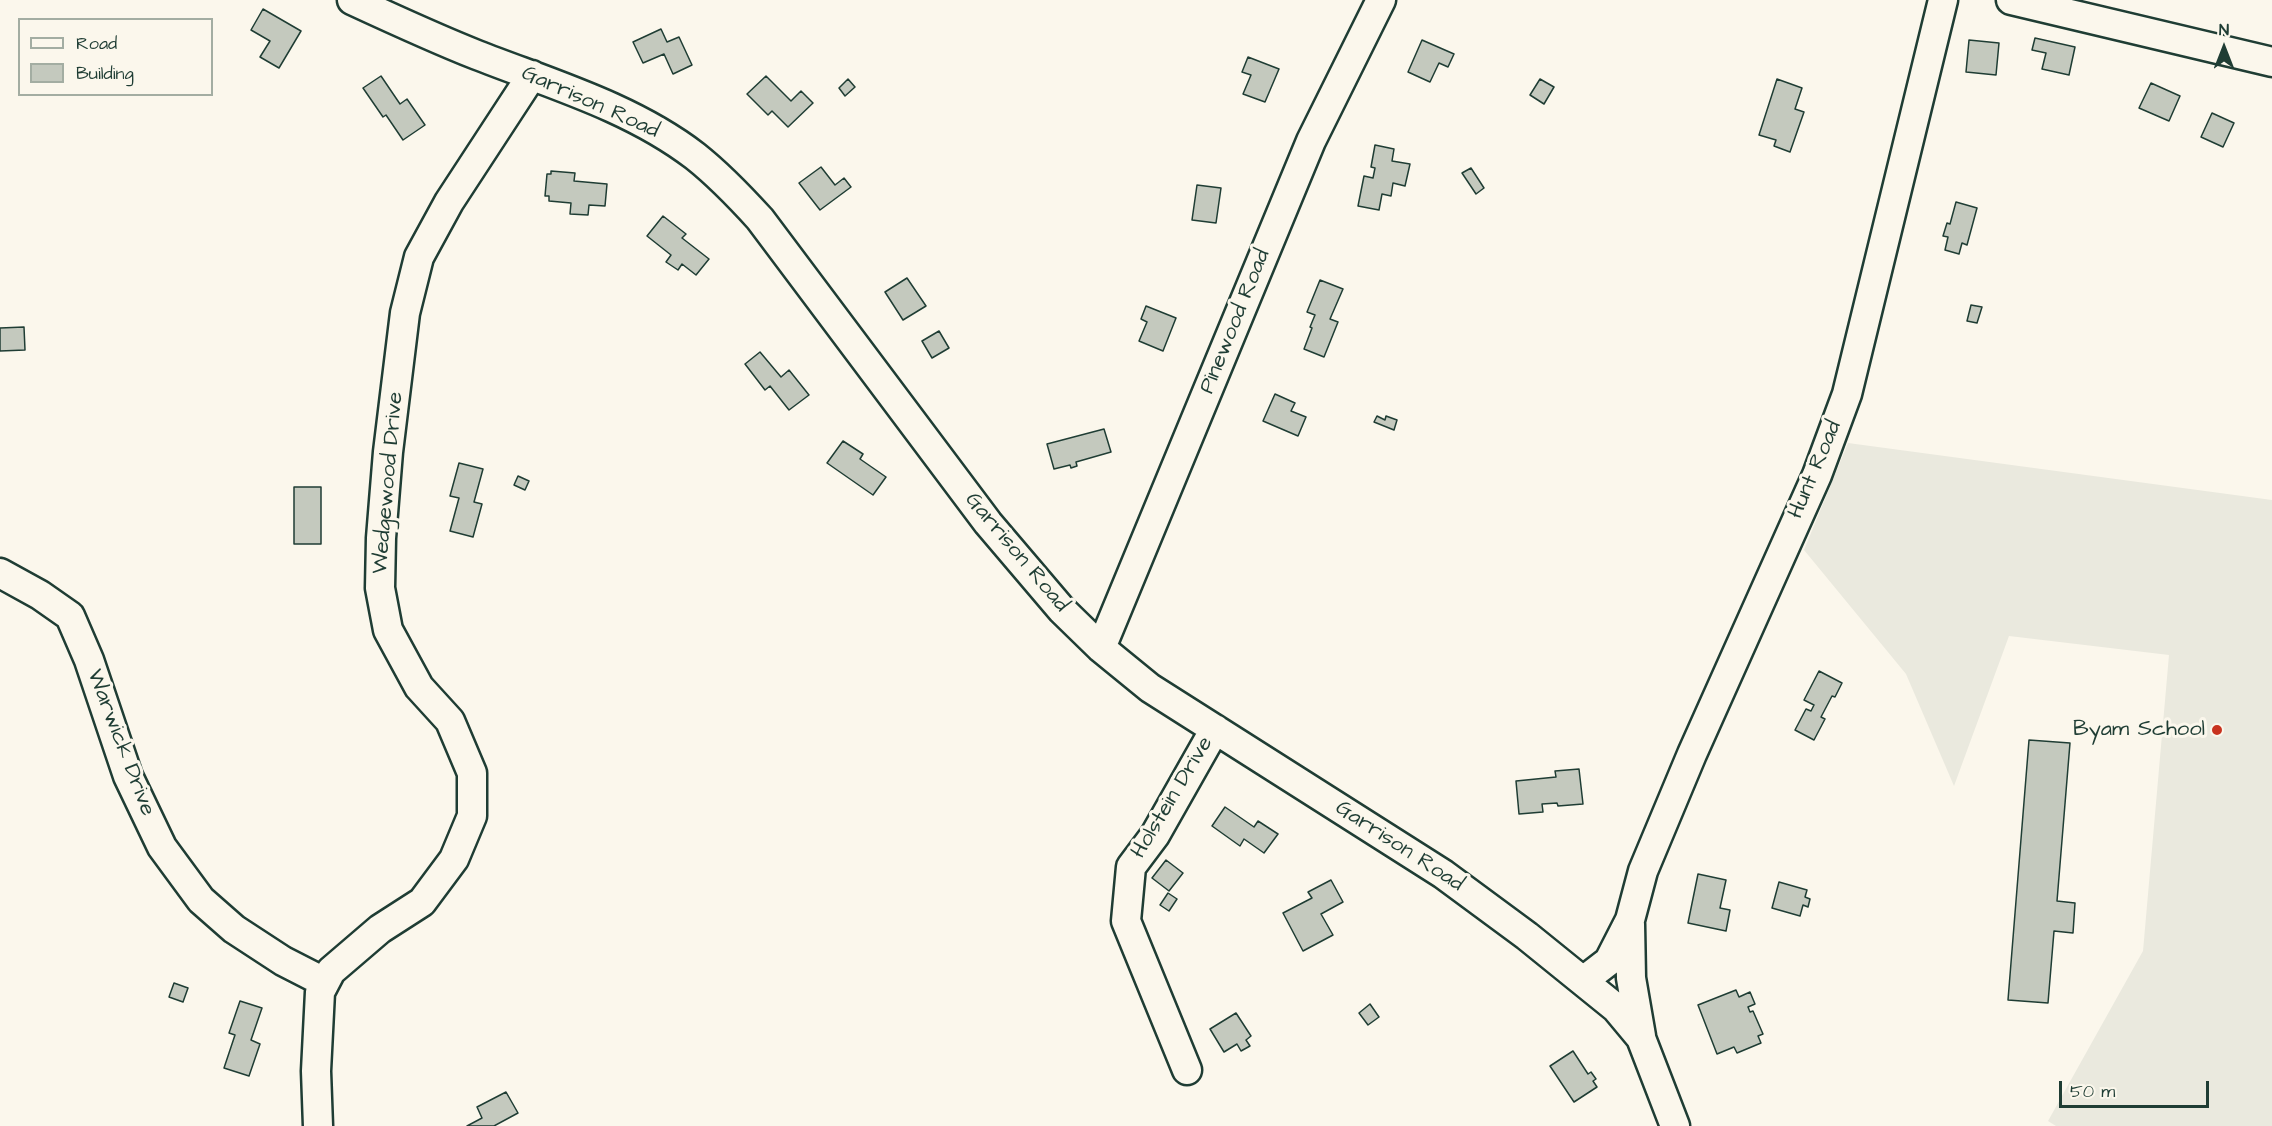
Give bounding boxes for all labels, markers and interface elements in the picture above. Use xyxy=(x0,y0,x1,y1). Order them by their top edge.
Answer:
legend xyxy=(18,18,213,96)
north arrow xyxy=(2194,18,2254,78)
text: N xyxy=(2219,19,2229,41)
text: Road xyxy=(76,31,117,56)
text: Building xyxy=(76,61,134,86)
street label: Garrison Road xyxy=(517,61,663,145)
street label: Pinewood Road xyxy=(1195,246,1277,398)
street label: Wedgewood Drive xyxy=(368,391,410,575)
street label: Hunt Road xyxy=(1784,417,1848,523)
street label: Garrison Road xyxy=(958,488,1074,618)
street label: Warwick Drive xyxy=(80,666,160,820)
place label: Byam School xyxy=(2073,717,2205,743)
marker: Byam School xyxy=(2210,723,2224,737)
street label: Holstein Drive xyxy=(1126,732,1220,864)
street label: Garrison Road xyxy=(1330,796,1468,898)
scale bar xyxy=(2062,1069,2212,1107)
text: 50 m xyxy=(2070,1079,2115,1104)

